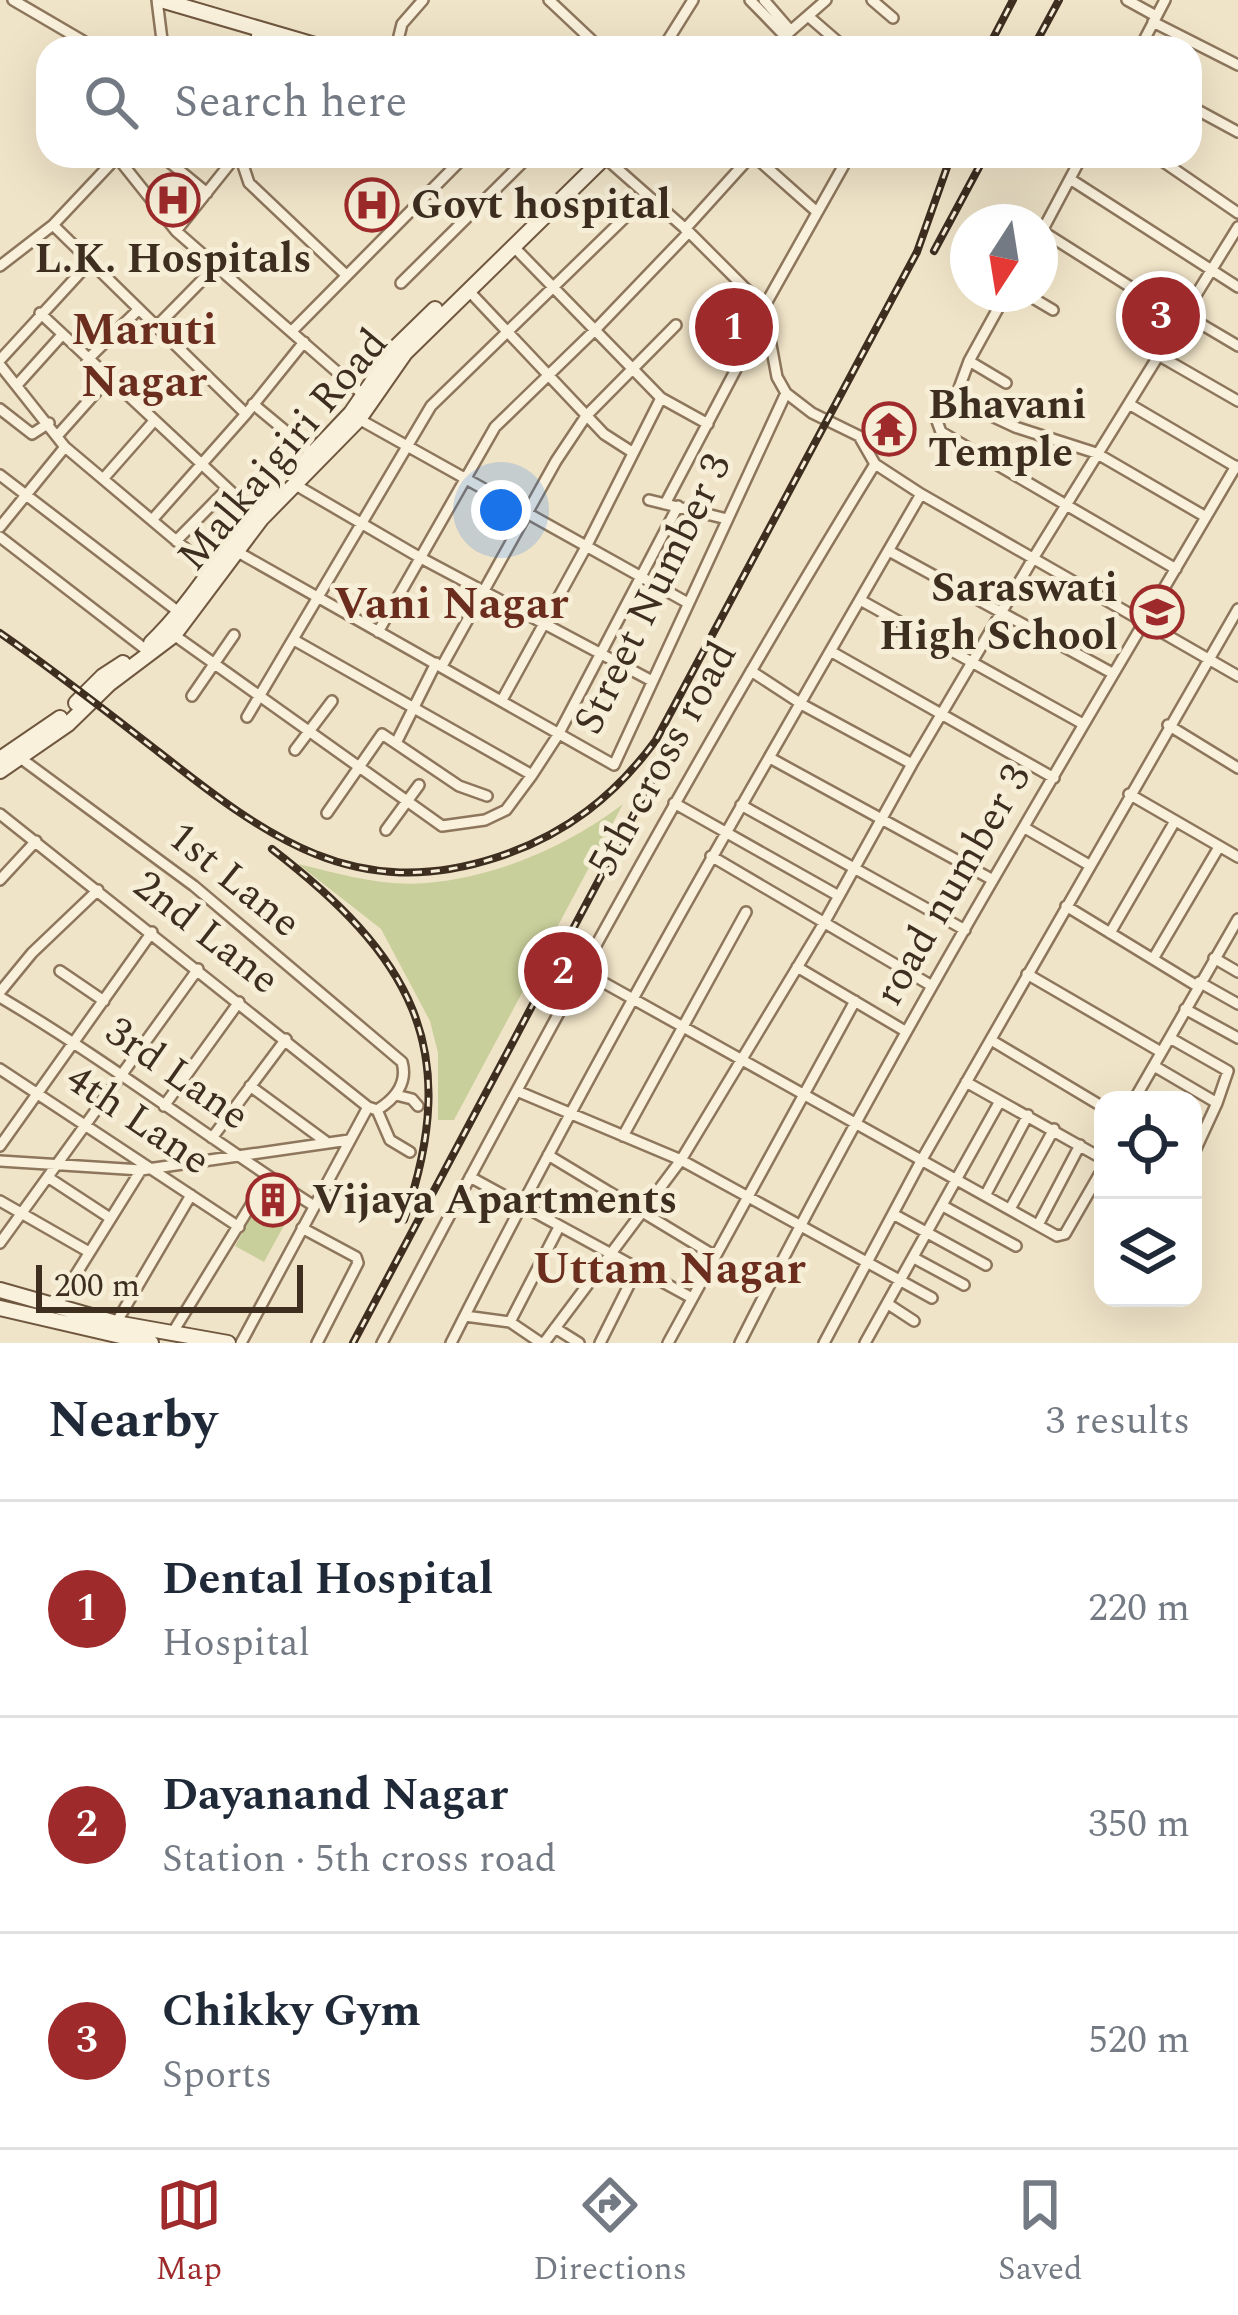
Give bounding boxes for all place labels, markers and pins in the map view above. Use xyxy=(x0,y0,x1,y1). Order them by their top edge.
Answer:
hospital icon: L.K. Hospitals xyxy=(145,172,201,228)
place label: Govt hospital xyxy=(411,174,671,237)
hospital icon: Govt hospital xyxy=(344,177,400,233)
place label: L.K. Hospitals xyxy=(34,228,312,291)
pin: 3 xyxy=(1122,271,1200,361)
pin: 1 xyxy=(695,282,773,372)
place label: Bhavani Temple xyxy=(928,374,1086,485)
temple icon: Bhavani Temple xyxy=(861,401,917,457)
place label: Saraswati High School xyxy=(879,557,1118,668)
school or university icon: Saraswati High School xyxy=(1129,584,1185,640)
pin: 2 xyxy=(524,926,602,1016)
place label: Vijaya Apartments xyxy=(312,1169,677,1232)
building icon: Vijaya Apartments xyxy=(245,1172,301,1228)

